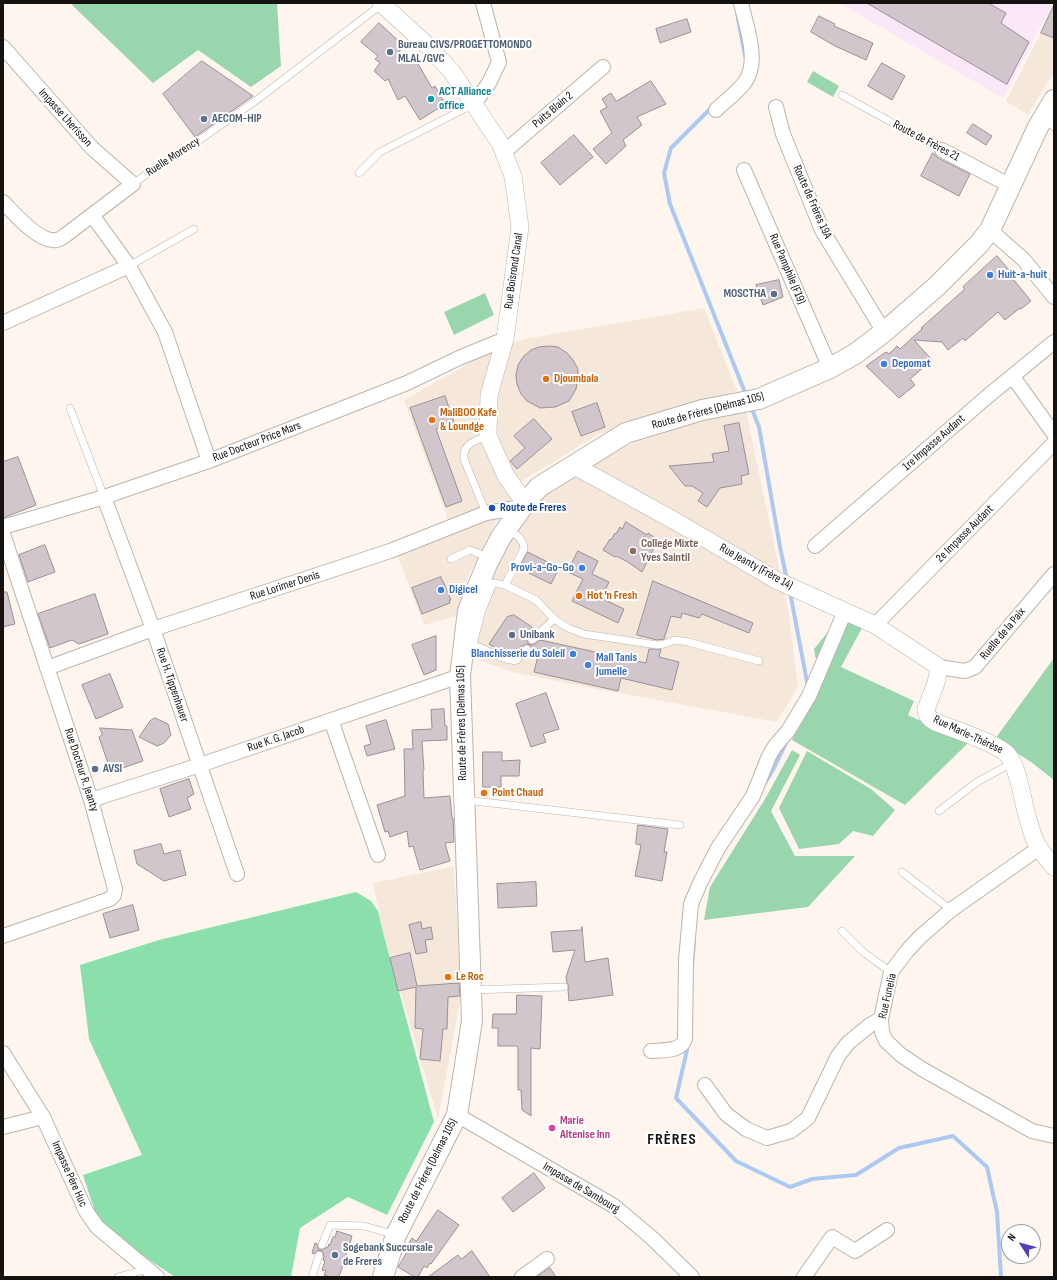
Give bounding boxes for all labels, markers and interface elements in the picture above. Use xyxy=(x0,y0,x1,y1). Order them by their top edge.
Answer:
place label: Bureau CIVS/PROGETTOMONDO MLAL /GVC xyxy=(398,38,532,66)
marker: Bureau CIVS/PROGETTOMONDO MLAL /GVC xyxy=(385,47,395,57)
place label: ACT Alliance office xyxy=(439,85,491,113)
street label: Impasse Lherisson xyxy=(35,86,95,150)
street label: Puits Blain 2 xyxy=(530,89,576,131)
marker: ACT Alliance office xyxy=(426,94,436,104)
place label: AECOM-HIP xyxy=(212,112,262,126)
marker: AECOM-HIP xyxy=(199,114,209,124)
street label: Route de Frères 21 xyxy=(890,117,962,165)
street label: Ruelle Morency xyxy=(143,134,203,180)
street label: Route de Frères 19A xyxy=(789,163,835,241)
street label: Rue Boisrond Canal xyxy=(502,232,526,310)
street label: Rue Pamphile (F19) xyxy=(766,232,808,306)
place label: Huit-a-huit xyxy=(998,268,1047,282)
marker: Huit-a-huit xyxy=(985,270,995,280)
place label: MOSCTHA xyxy=(723,287,766,301)
marker: MOSCTHA xyxy=(769,289,779,299)
place label: Depomat xyxy=(892,357,931,371)
marker: Depomat xyxy=(879,359,889,369)
place label: Djoumbala xyxy=(554,372,599,386)
marker: Djoumbala xyxy=(541,374,551,384)
street label: Route de Frères (Delmas 105) xyxy=(650,389,766,433)
place label: MaliBOO Kafe & Loundge xyxy=(440,406,497,434)
street label: 1re Impasse Audant xyxy=(900,412,968,474)
marker: MaliBOO Kafe & Loundge xyxy=(427,415,437,425)
street label: Rue Docteur Price Mars xyxy=(211,419,303,465)
place label: Route de Freres xyxy=(500,501,566,515)
street label: 2e Impasse Audant xyxy=(933,502,997,566)
marker: Route de Freres xyxy=(487,503,497,513)
place label: College Mixte Yves Saintil xyxy=(641,537,698,565)
street label: Rue Jeanty (Frère 14) xyxy=(717,541,795,593)
marker: College Mixte Yves Saintil xyxy=(628,546,638,556)
place label: Provi-a-Go-Go xyxy=(511,561,574,575)
marker: Provi-a-Go-Go xyxy=(577,563,587,573)
street label: Rue Lorimer Denis xyxy=(248,568,322,604)
place label: Digicel xyxy=(449,583,478,597)
marker: Digicel xyxy=(436,585,446,595)
place label: Hot 'n Fresh xyxy=(587,589,637,603)
marker: Hot 'n Fresh xyxy=(574,591,584,601)
street label: Ruelle de la Paix xyxy=(977,605,1029,663)
place label: Unibank xyxy=(520,628,555,642)
marker: Unibank xyxy=(507,630,517,640)
street label: Rue H. Tippenhauer xyxy=(153,646,191,724)
place label: Blanchisserie du Soleil xyxy=(471,647,565,661)
marker: Blanchisserie du Soleil xyxy=(568,649,578,659)
place label: Mall Tanis Jumelle xyxy=(596,651,637,679)
marker: Mall Tanis Jumelle xyxy=(583,660,593,670)
street label: Route de Frères (Delmas 105) xyxy=(454,665,470,781)
street label: Rue Marie-Thérèse xyxy=(931,713,1005,757)
street label: Rue K. G. Jacob xyxy=(246,723,306,755)
street label: Rue Docteur R. Jeanty xyxy=(61,726,101,814)
place label: AVSI xyxy=(103,762,122,776)
marker: AVSI xyxy=(90,764,100,774)
place label: Point Chaud xyxy=(492,786,543,800)
marker: Point Chaud xyxy=(479,788,489,798)
place label: Le Roc xyxy=(456,970,484,984)
marker: Le Roc xyxy=(443,972,453,982)
street label: Rue Funelia xyxy=(876,972,900,1020)
place label: Marie Altenise Inn xyxy=(560,1114,610,1142)
street label: Route de Frères (Delmas 105) xyxy=(395,1116,461,1226)
marker: Marie Altenise Inn xyxy=(547,1123,557,1133)
district label: FRÈRES xyxy=(647,1130,697,1150)
street label: Impasse Pére Huc xyxy=(48,1139,90,1209)
street label: Impasse de Sambourg xyxy=(540,1159,622,1217)
north arrow xyxy=(1001,1224,1041,1264)
text: N xyxy=(1005,1231,1019,1243)
place label: Sogebank Succursale de Freres xyxy=(343,1241,433,1269)
marker: Sogebank Succursale de Freres xyxy=(330,1250,340,1260)

